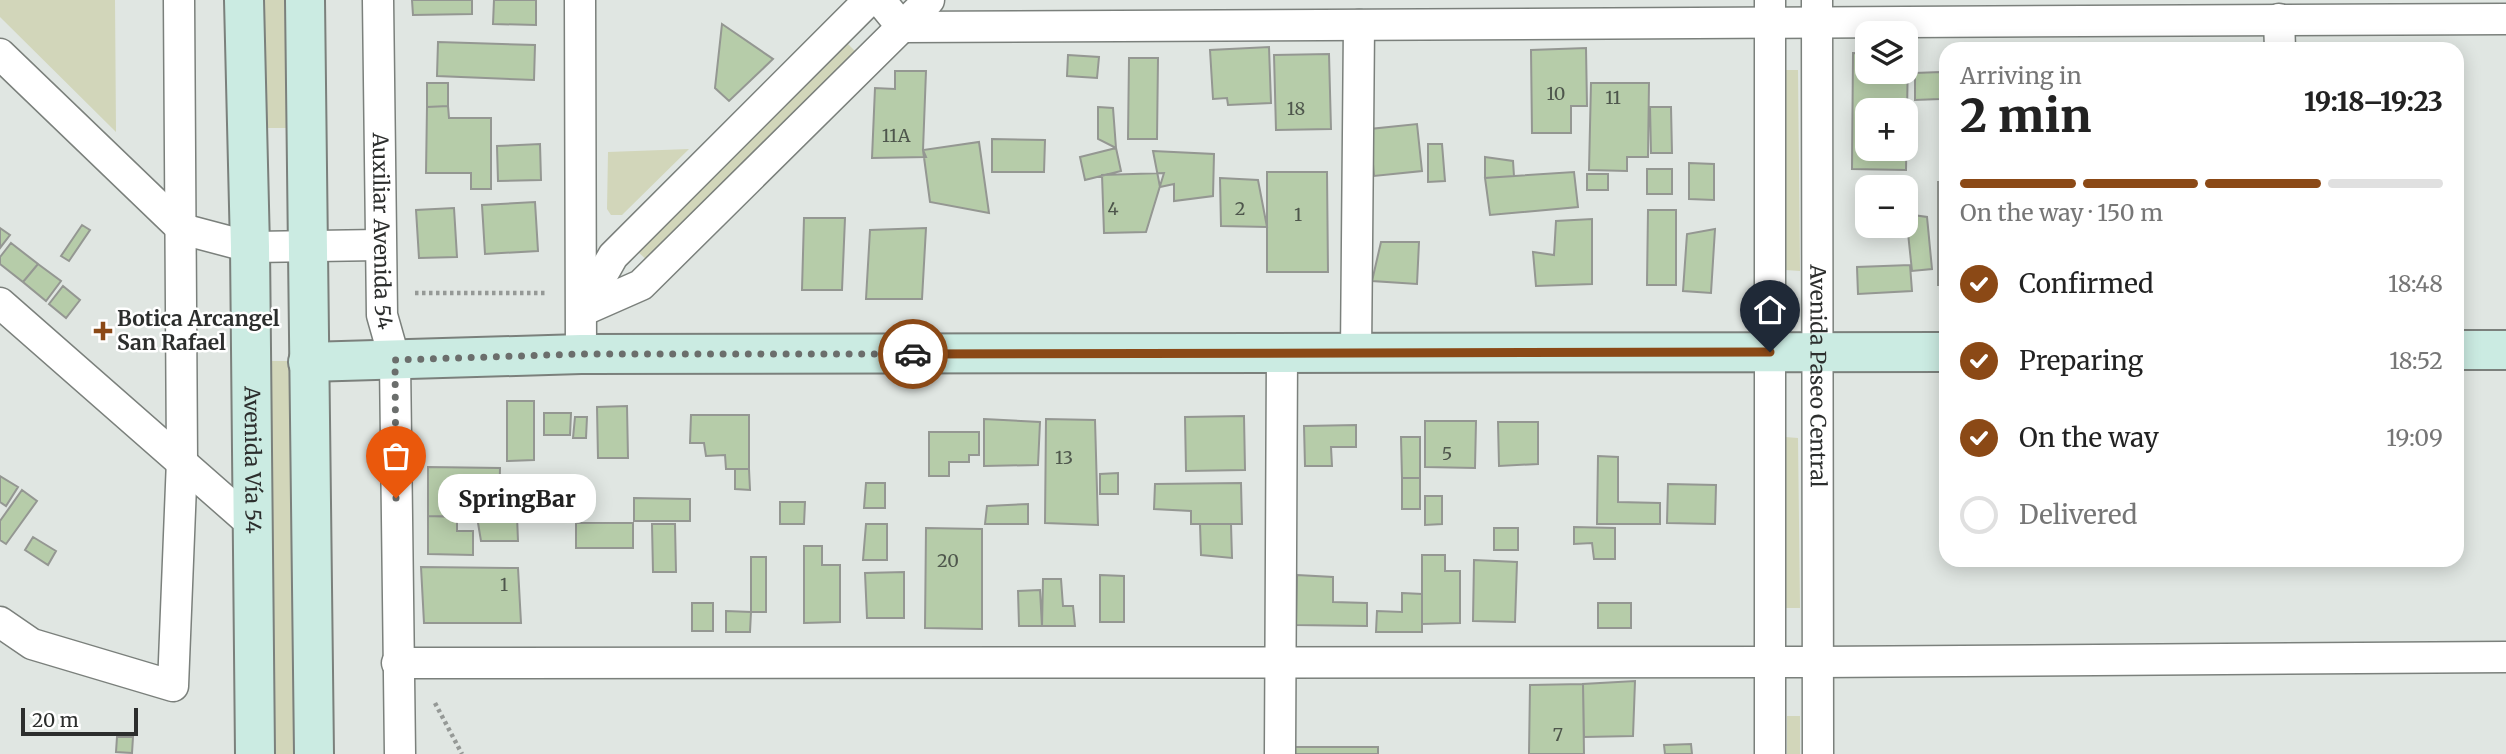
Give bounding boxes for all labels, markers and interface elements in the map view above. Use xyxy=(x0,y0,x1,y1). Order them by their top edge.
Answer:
map controls xyxy=(1855,21,1918,238)
button: layers xyxy=(1855,21,1918,84)
text: Arriving in xyxy=(1960,61,2082,90)
house number: 10 xyxy=(1547,82,1565,105)
text: 19:18–19:23 xyxy=(2304,85,2443,118)
house number: 11 xyxy=(1605,86,1621,109)
text: 2 min xyxy=(1960,87,2092,145)
house number: 18 xyxy=(1287,97,1305,120)
button: + xyxy=(1855,98,1918,161)
house number: 11A xyxy=(882,124,911,147)
street label: Auxiliar Avenida 54 xyxy=(367,131,399,332)
button: − xyxy=(1855,175,1918,238)
house number: 4 xyxy=(1107,197,1119,220)
house number: 2 xyxy=(1235,197,1245,220)
text: On the way · 150 m xyxy=(1960,198,2163,227)
house number: 1 xyxy=(1294,203,1302,226)
street label: Avenida Paseo Central xyxy=(1804,264,1832,488)
icon: check xyxy=(1960,265,1998,303)
text: Confirmed xyxy=(2019,267,2154,300)
text: 18:48 xyxy=(2388,269,2443,298)
pin xyxy=(1740,280,1800,352)
icon: home xyxy=(1751,291,1789,329)
place label: Botica Arcangel San Rafael xyxy=(117,305,280,356)
courier xyxy=(878,319,948,389)
marker: Botica Arcangel San Rafael xyxy=(95,323,111,339)
icon: car xyxy=(894,335,932,373)
icon: check xyxy=(1960,342,1998,380)
text: Preparing xyxy=(2019,344,2143,377)
text: 18:52 xyxy=(2389,346,2443,375)
street label: Avenida Vía 54 xyxy=(238,385,267,534)
icon: check xyxy=(1960,419,1998,457)
text: On the way xyxy=(2019,421,2159,454)
text: 19:09 xyxy=(2386,423,2443,452)
pin xyxy=(366,426,426,498)
icon: bag xyxy=(377,437,415,475)
house number: 5 xyxy=(1442,442,1452,465)
house number: 13 xyxy=(1055,446,1073,469)
callout: SpringBar xyxy=(438,474,596,522)
text: SpringBar xyxy=(458,484,576,513)
text: Delivered xyxy=(2019,498,2138,531)
house number: 20 xyxy=(937,549,959,572)
house number: 1 xyxy=(500,573,508,596)
scale bar xyxy=(21,705,138,737)
text: 20 m xyxy=(32,708,79,732)
house number: 7 xyxy=(1553,723,1563,746)

